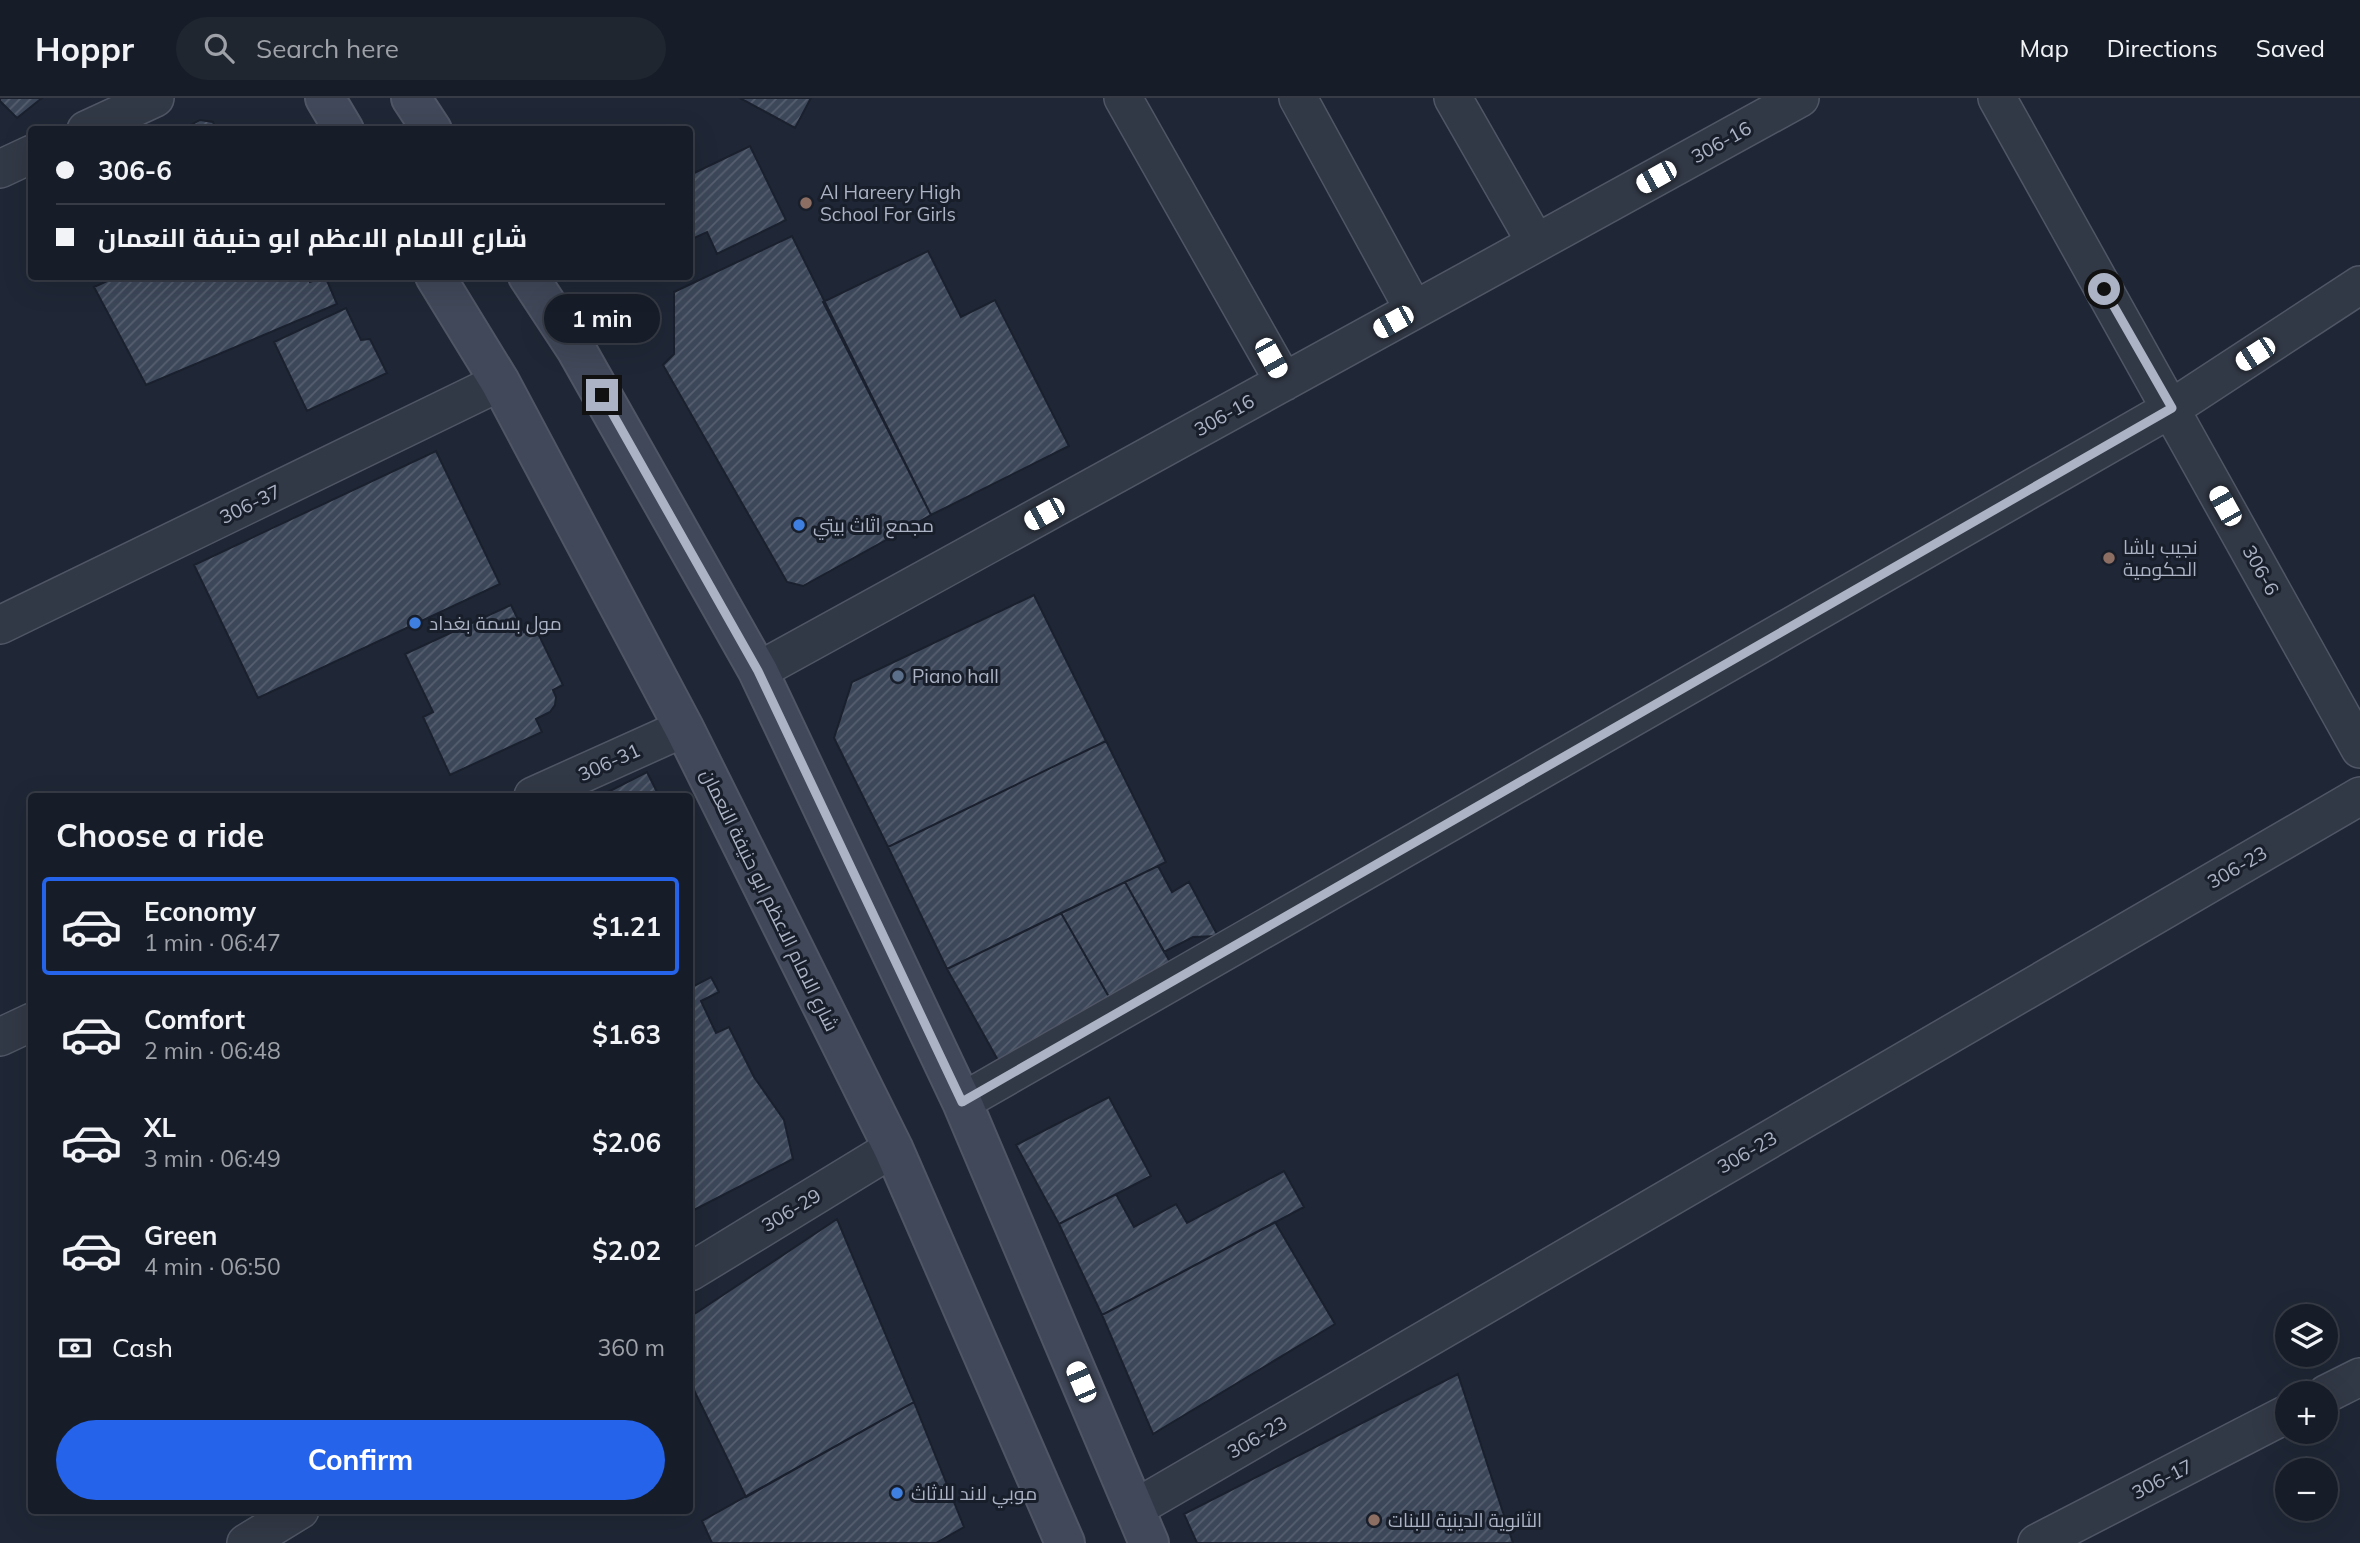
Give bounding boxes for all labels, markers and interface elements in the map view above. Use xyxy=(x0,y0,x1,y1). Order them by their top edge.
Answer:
search box xyxy=(176,17,666,80)
text: Hoppr xyxy=(35,28,134,69)
icon: search xyxy=(200,29,238,67)
text: Search here xyxy=(256,32,399,65)
text: Map xyxy=(2019,33,2069,63)
text: Directions xyxy=(2107,33,2218,63)
text: Saved xyxy=(2256,33,2325,63)
street label: 306-16 xyxy=(1687,116,1755,168)
text: 306-6 xyxy=(98,154,172,187)
car xyxy=(1633,158,1680,196)
place label: Al Hareery High School For Girls xyxy=(820,180,961,226)
marker: Al Hareery High School For Girls xyxy=(798,195,814,211)
text: شارع الامام الاعظم ابو حنيفة النعمان xyxy=(98,221,527,254)
route start xyxy=(2088,273,2120,305)
callout: 1 min xyxy=(544,294,660,342)
car xyxy=(1370,303,1417,341)
text: 1 min xyxy=(572,304,632,333)
car xyxy=(2232,334,2279,374)
car xyxy=(1252,335,1291,381)
route end xyxy=(586,379,618,411)
street label: 306-16 xyxy=(1190,389,1258,441)
street label: 306-37 xyxy=(215,479,285,529)
car xyxy=(2206,483,2245,529)
car xyxy=(1021,495,1068,533)
place label: مجمع اثاث بيتي xyxy=(813,513,934,540)
marker: مجمع اثاث بيتي xyxy=(791,517,807,533)
place label: نجيب باشا الحكومية xyxy=(2123,535,2198,581)
street label: 306-6 xyxy=(2237,541,2285,599)
marker: نجيب باشا الحكومية xyxy=(2101,550,2117,566)
place label: مول بسمة بغداد xyxy=(429,611,562,635)
marker: مول بسمة بغداد xyxy=(407,615,423,631)
place label: Piano hall xyxy=(912,664,999,688)
marker: Piano hall xyxy=(890,668,906,684)
street label: 306-31 xyxy=(574,738,644,786)
street label: شارع الامام الاعظم ابو حنيفة النعمان xyxy=(694,765,844,1036)
text: Choose a ride xyxy=(56,815,264,855)
street label: 306-23 xyxy=(2203,840,2271,894)
icon: car xyxy=(60,895,123,958)
text: Economy xyxy=(144,895,256,928)
text: $1.21 xyxy=(592,910,661,943)
text: 1 min · 06:47 xyxy=(144,928,281,957)
icon: car xyxy=(60,1003,123,1066)
text: Comfort xyxy=(144,1003,245,1036)
text: $1.63 xyxy=(592,1018,661,1051)
text: 2 min · 06:48 xyxy=(144,1036,281,1065)
icon: car xyxy=(60,1111,123,1174)
text: XL xyxy=(144,1111,176,1144)
street label: 306-23 xyxy=(1713,1125,1781,1179)
text: $2.06 xyxy=(592,1126,661,1159)
text: 3 min · 06:49 xyxy=(144,1144,281,1173)
street label: 306-29 xyxy=(757,1183,825,1237)
icon: car xyxy=(60,1219,123,1282)
text: Green xyxy=(144,1219,217,1252)
text: $2.02 xyxy=(592,1234,661,1267)
text: 4 min · 06:50 xyxy=(144,1252,281,1281)
map controls xyxy=(2275,1304,2338,1521)
button: layers xyxy=(2275,1304,2338,1367)
icon: cash xyxy=(56,1329,94,1367)
text: Cash xyxy=(112,1331,173,1364)
text: 360 m xyxy=(597,1333,665,1362)
car xyxy=(1064,1359,1099,1405)
button: + xyxy=(2275,1381,2338,1444)
street label: 306-23 xyxy=(1223,1410,1291,1464)
button: Confirm xyxy=(56,1420,665,1500)
street label: 306-17 xyxy=(2128,1454,2196,1504)
button: − xyxy=(2275,1458,2338,1521)
place label: موبي لاند للاثاث xyxy=(911,1481,1037,1508)
marker: موبي لاند للاثاث xyxy=(889,1485,905,1501)
place label: الثانوية الدينية للبنات xyxy=(1388,1508,1542,1532)
marker: الثانوية الدينية للبنات xyxy=(1366,1512,1382,1528)

